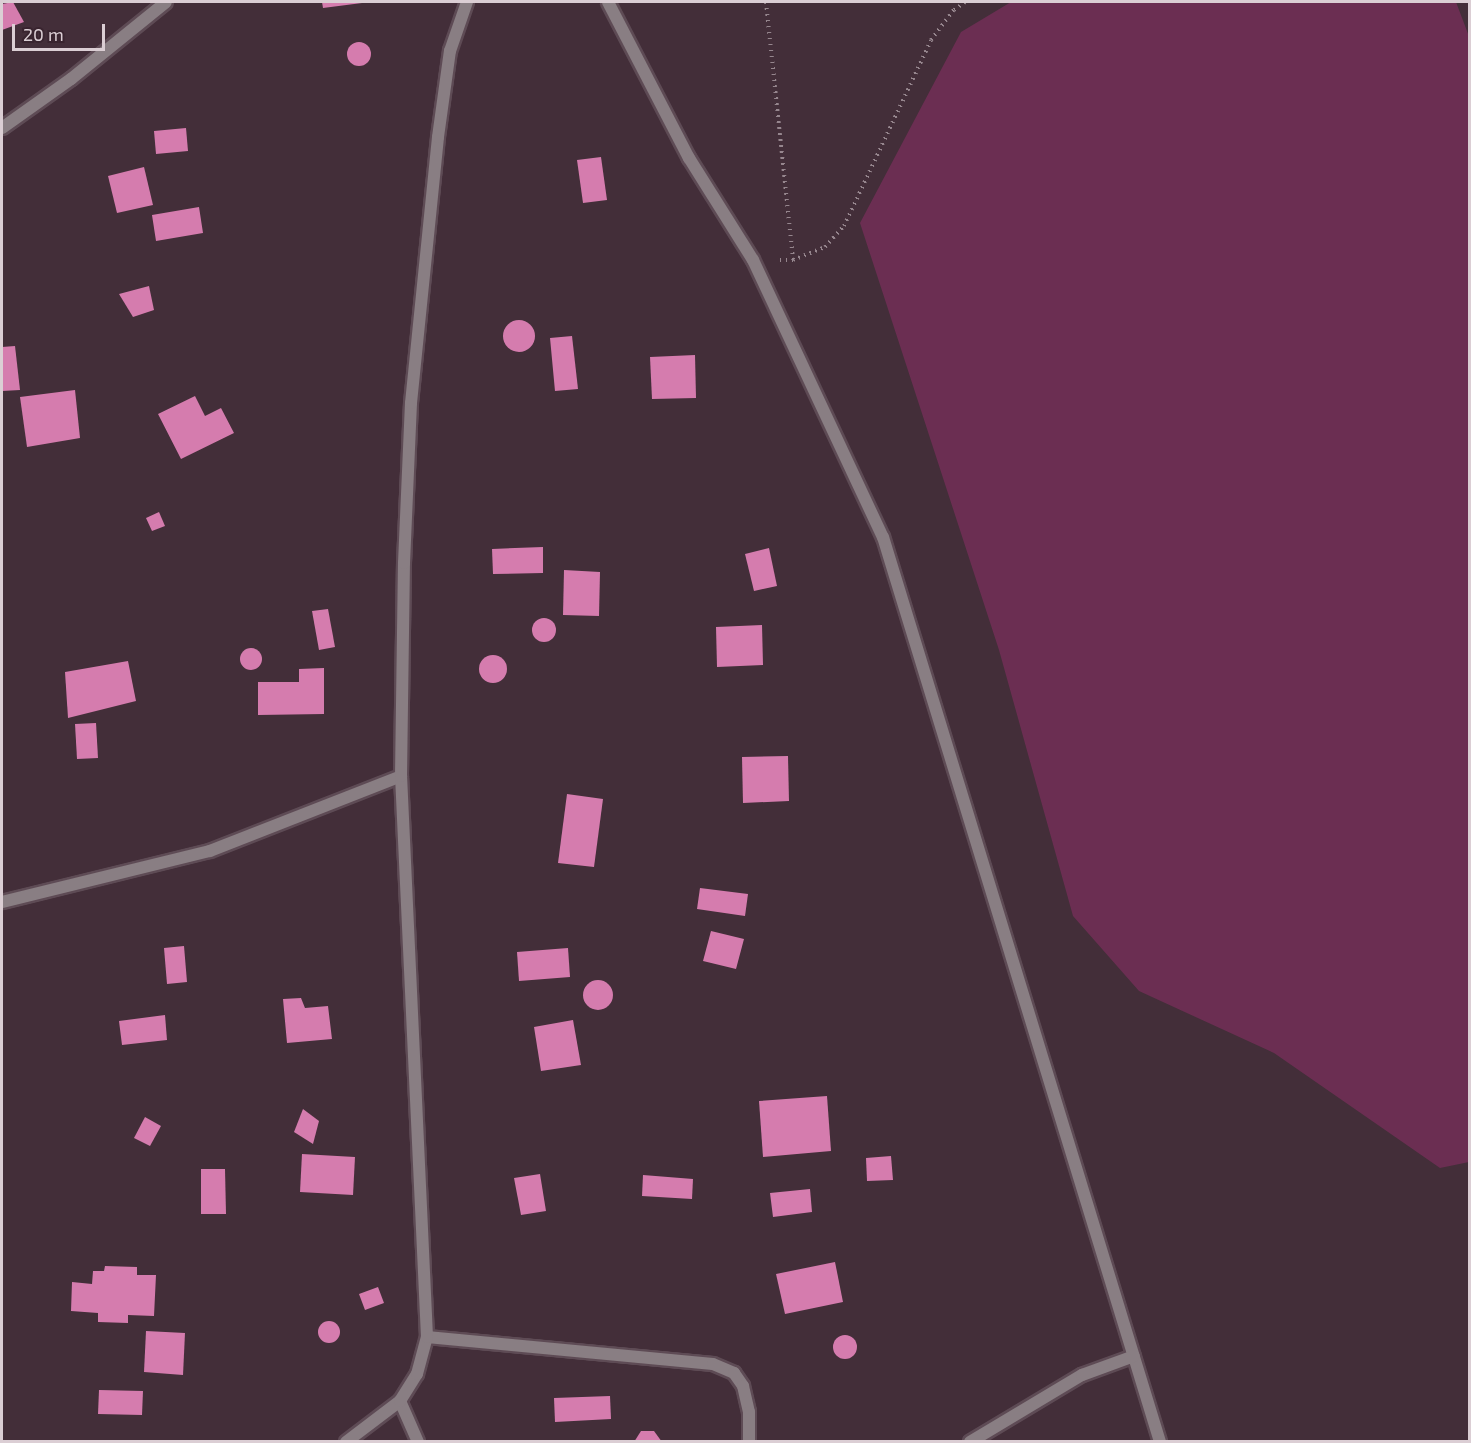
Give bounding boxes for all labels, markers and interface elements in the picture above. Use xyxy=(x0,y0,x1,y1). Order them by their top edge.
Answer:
scale bar xyxy=(15,12,108,50)
text: 20 m xyxy=(23,23,64,45)

